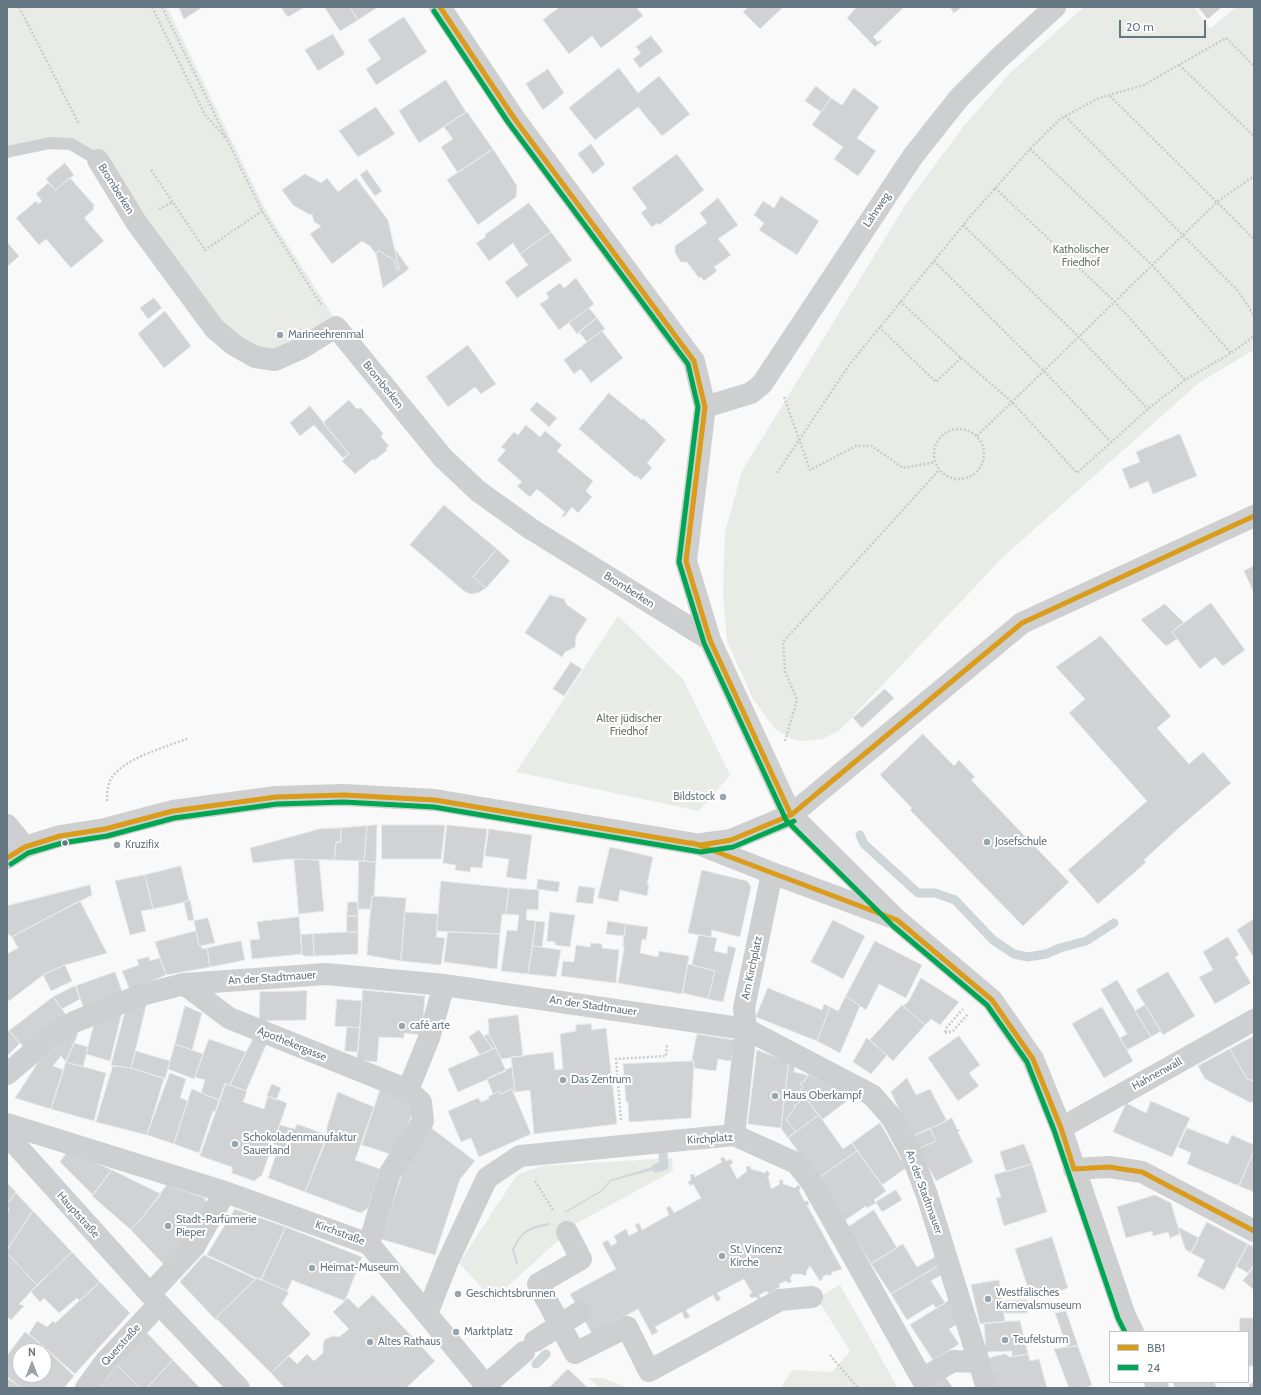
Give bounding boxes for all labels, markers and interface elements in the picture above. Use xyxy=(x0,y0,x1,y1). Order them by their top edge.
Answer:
scale bar xyxy=(1121,12,1208,38)
text: 20 m xyxy=(1126,19,1154,34)
street label: Bromberken xyxy=(95,161,137,217)
street label: Lahrweg xyxy=(861,190,893,230)
park label: Katholischer Friedhof xyxy=(1053,243,1109,269)
place label: Marineehrenmal xyxy=(288,328,364,342)
marker: Marineehrenmal xyxy=(275,330,285,340)
street label: Bromberken xyxy=(360,359,406,411)
street label: Bromberken xyxy=(601,569,657,611)
park label: Alter jüdischer Friedhof xyxy=(596,712,662,738)
place label: Bildstock xyxy=(673,790,715,804)
marker: Bildstock xyxy=(718,792,728,802)
place label: Josefschule xyxy=(995,835,1047,849)
marker: Josefschule xyxy=(982,837,992,847)
unlabelled marker xyxy=(60,838,70,848)
place label: Kruzifix xyxy=(125,838,159,852)
marker: Kruzifix xyxy=(112,840,122,850)
street label: Am Kirchplatz xyxy=(739,935,765,1001)
street label: An der Stadtmauer xyxy=(228,968,316,988)
street label: An der Stadtmauer xyxy=(549,993,637,1019)
place label: café arte xyxy=(410,1019,450,1033)
marker: café arte xyxy=(397,1021,407,1031)
street label: Apothekergasse xyxy=(255,1024,329,1064)
street label: Hahnenwall xyxy=(1130,1055,1184,1093)
place label: Das Zentrum xyxy=(571,1073,631,1087)
marker: Das Zentrum xyxy=(558,1075,568,1085)
place label: Haus Oberkampf xyxy=(783,1089,862,1103)
marker: Haus Oberkampf xyxy=(770,1091,780,1101)
place label: Schokoladenmanufaktur Sauerland xyxy=(243,1131,357,1157)
street label: Kirchplatz xyxy=(687,1131,733,1147)
marker: Schokoladenmanufaktur Sauerland xyxy=(230,1139,240,1149)
street label: An der Stadtmauer xyxy=(903,1148,945,1236)
street label: Hauptstraße xyxy=(54,1189,102,1241)
place label: Stadt-Parfümerie Pieper xyxy=(176,1213,257,1239)
street label: Kirchstraße xyxy=(313,1218,367,1248)
marker: Stadt-Parfümerie Pieper xyxy=(163,1221,173,1231)
place label: St. Vincenz Kirche xyxy=(730,1243,782,1269)
marker: St. Vincenz Kirche xyxy=(717,1251,727,1261)
place label: Heimat-Museum xyxy=(320,1261,399,1275)
marker: Heimat-Museum xyxy=(307,1263,317,1273)
place label: Westfälisches Karnevalsmuseum xyxy=(996,1286,1082,1312)
place label: Geschichtsbrunnen xyxy=(466,1287,555,1301)
marker: Geschichtsbrunnen xyxy=(453,1289,463,1299)
marker: Westfälisches Karnevalsmuseum xyxy=(983,1294,993,1304)
street label: Querstraße xyxy=(99,1321,143,1369)
place label: Marktplatz xyxy=(464,1325,513,1339)
marker: Marktplatz xyxy=(451,1327,461,1337)
legend xyxy=(1109,1331,1249,1383)
place label: Teufelsturm xyxy=(1013,1333,1068,1347)
place label: Altes Rathaus xyxy=(378,1335,441,1349)
marker: Teufelsturm xyxy=(1000,1335,1010,1345)
marker: Altes Rathaus xyxy=(365,1337,375,1347)
text: BB1 xyxy=(1147,1340,1165,1355)
north arrow xyxy=(12,1343,52,1383)
text: N xyxy=(28,1345,36,1359)
text: 24 xyxy=(1147,1360,1160,1375)

